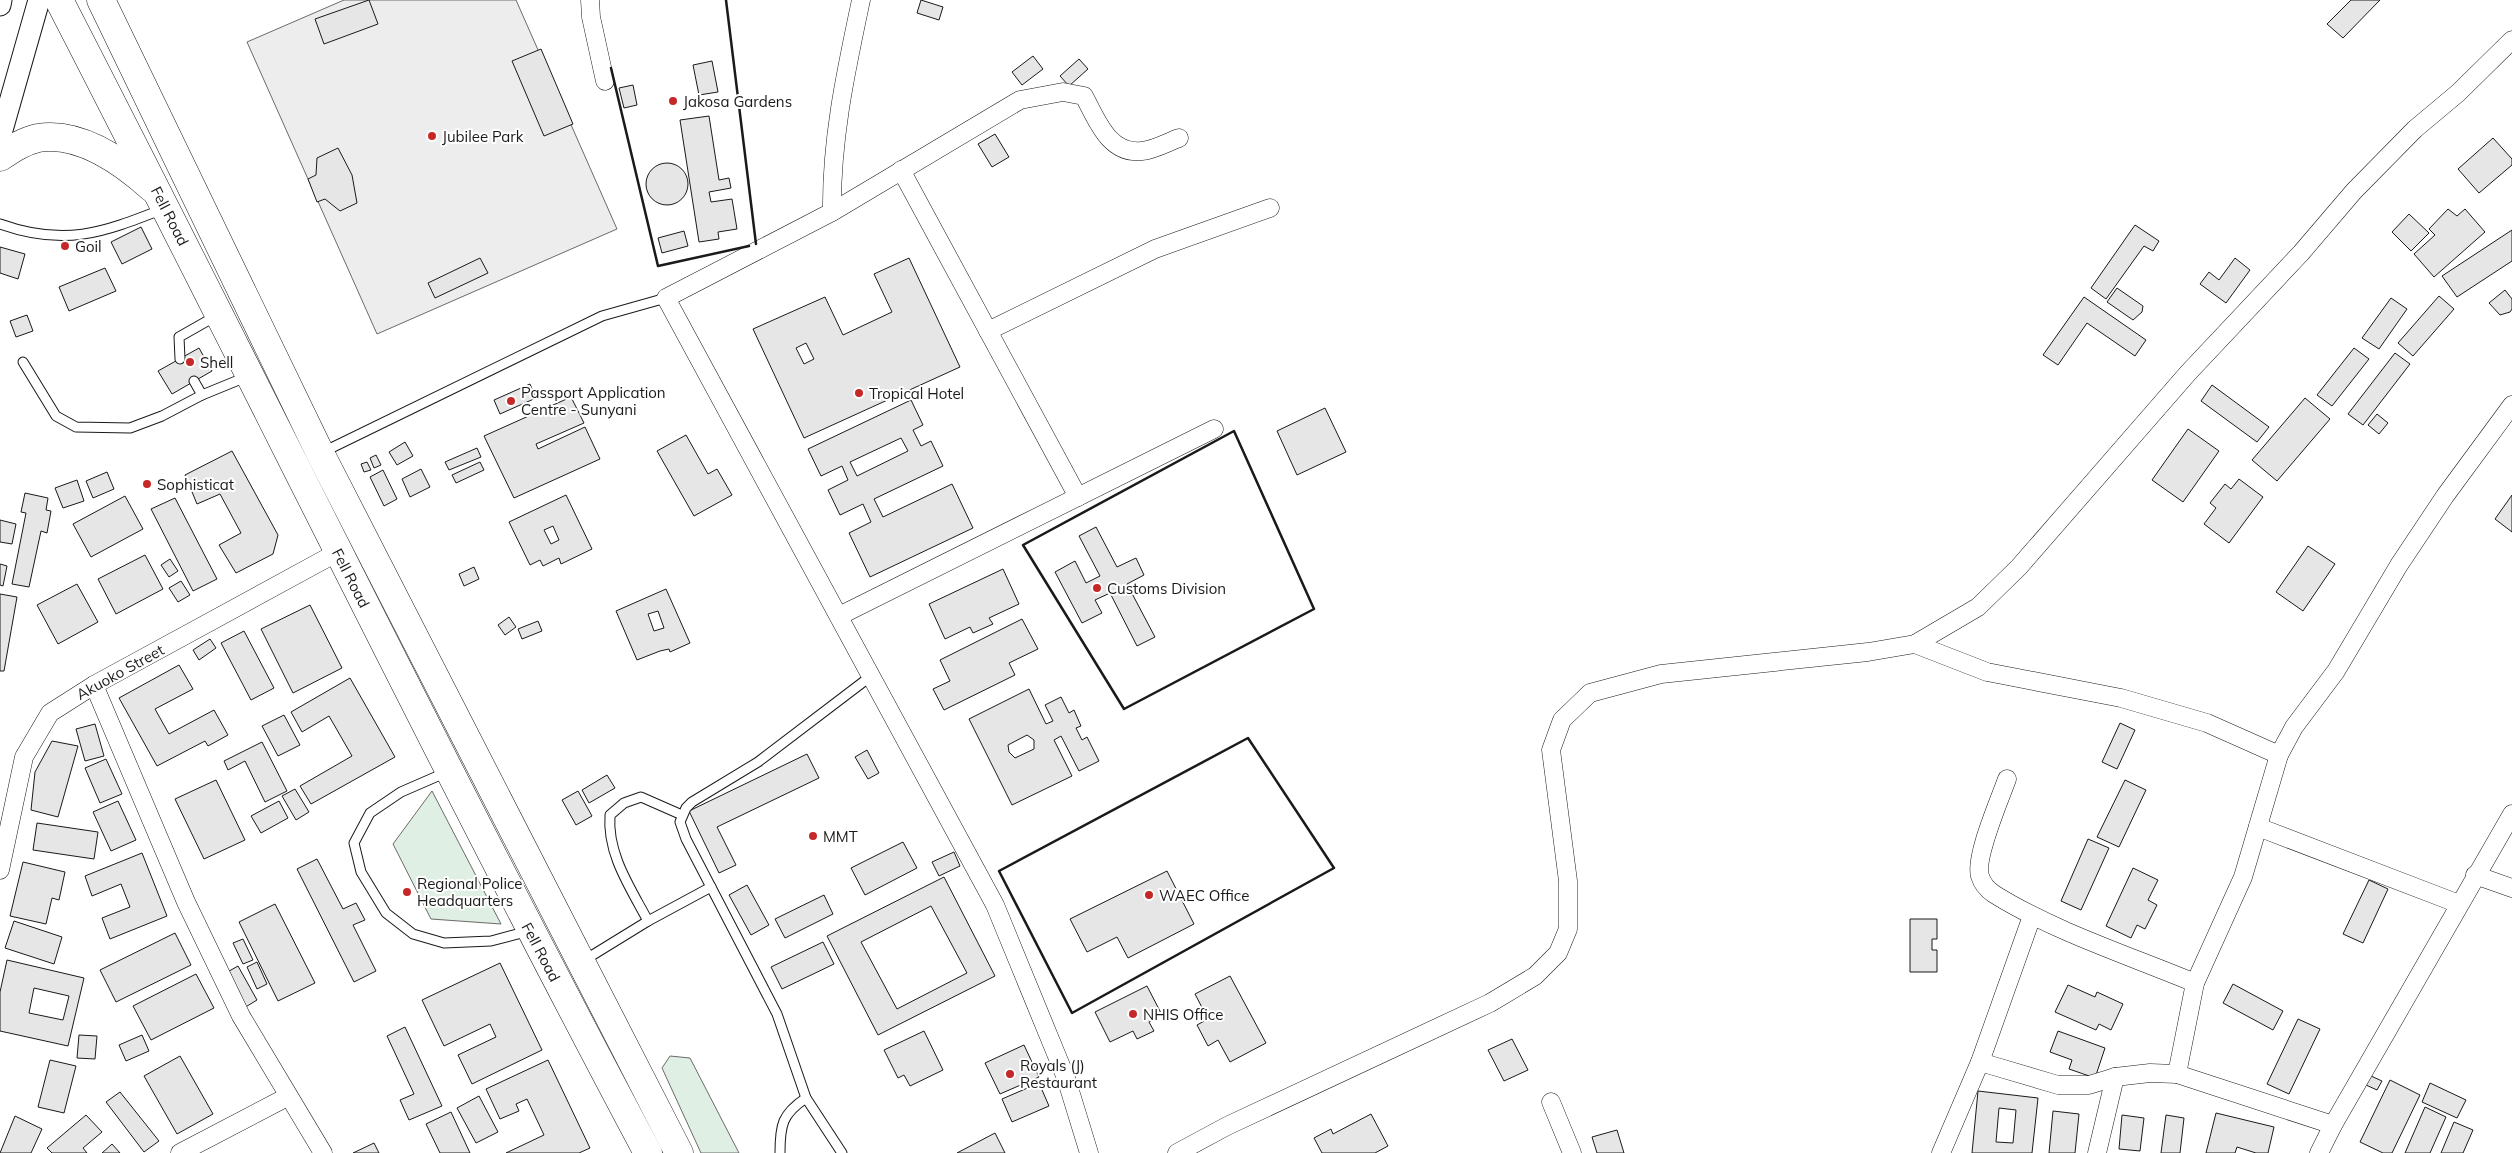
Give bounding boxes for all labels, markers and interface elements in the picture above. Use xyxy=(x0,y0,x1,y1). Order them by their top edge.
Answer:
place label: Jakosa Gardens xyxy=(683,92,792,111)
marker: Jakosa Gardens xyxy=(667,95,679,107)
place label: Jubilee Park xyxy=(442,127,524,146)
marker: Jubilee Park xyxy=(426,130,438,142)
street label: Fell Road xyxy=(147,183,193,249)
place label: Goil xyxy=(75,237,102,256)
marker: Goil xyxy=(59,240,71,252)
place label: Shell xyxy=(200,353,233,372)
marker: Shell xyxy=(184,356,196,368)
place label: Passport Application Centre - Sunyani xyxy=(521,383,666,419)
place label: Tropical Hotel xyxy=(869,384,964,403)
marker: Tropical Hotel xyxy=(853,387,865,399)
marker: Passport Application Centre - Sunyani xyxy=(505,395,517,407)
place label: Sophisticat xyxy=(157,475,234,494)
marker: Sophisticat xyxy=(141,478,153,490)
street label: Fell Road xyxy=(328,545,374,611)
place label: Customs Division xyxy=(1107,579,1226,598)
marker: Customs Division xyxy=(1091,582,1103,594)
street label: Akuoko Street xyxy=(73,640,167,704)
place label: MMT xyxy=(823,827,858,846)
marker: MMT xyxy=(807,830,819,842)
place label: Regional Police Headquarters xyxy=(417,874,522,910)
marker: Regional Police Headquarters xyxy=(401,886,413,898)
place label: WAEC Office xyxy=(1159,886,1249,905)
marker: WAEC Office xyxy=(1143,889,1155,901)
street label: Fell Road xyxy=(518,919,564,985)
place label: NHIS Office xyxy=(1143,1005,1223,1024)
marker: NHIS Office xyxy=(1127,1008,1139,1020)
place label: Royals (J) Restaurant xyxy=(1020,1056,1097,1092)
marker: Royals (J) Restaurant xyxy=(1004,1068,1016,1080)

